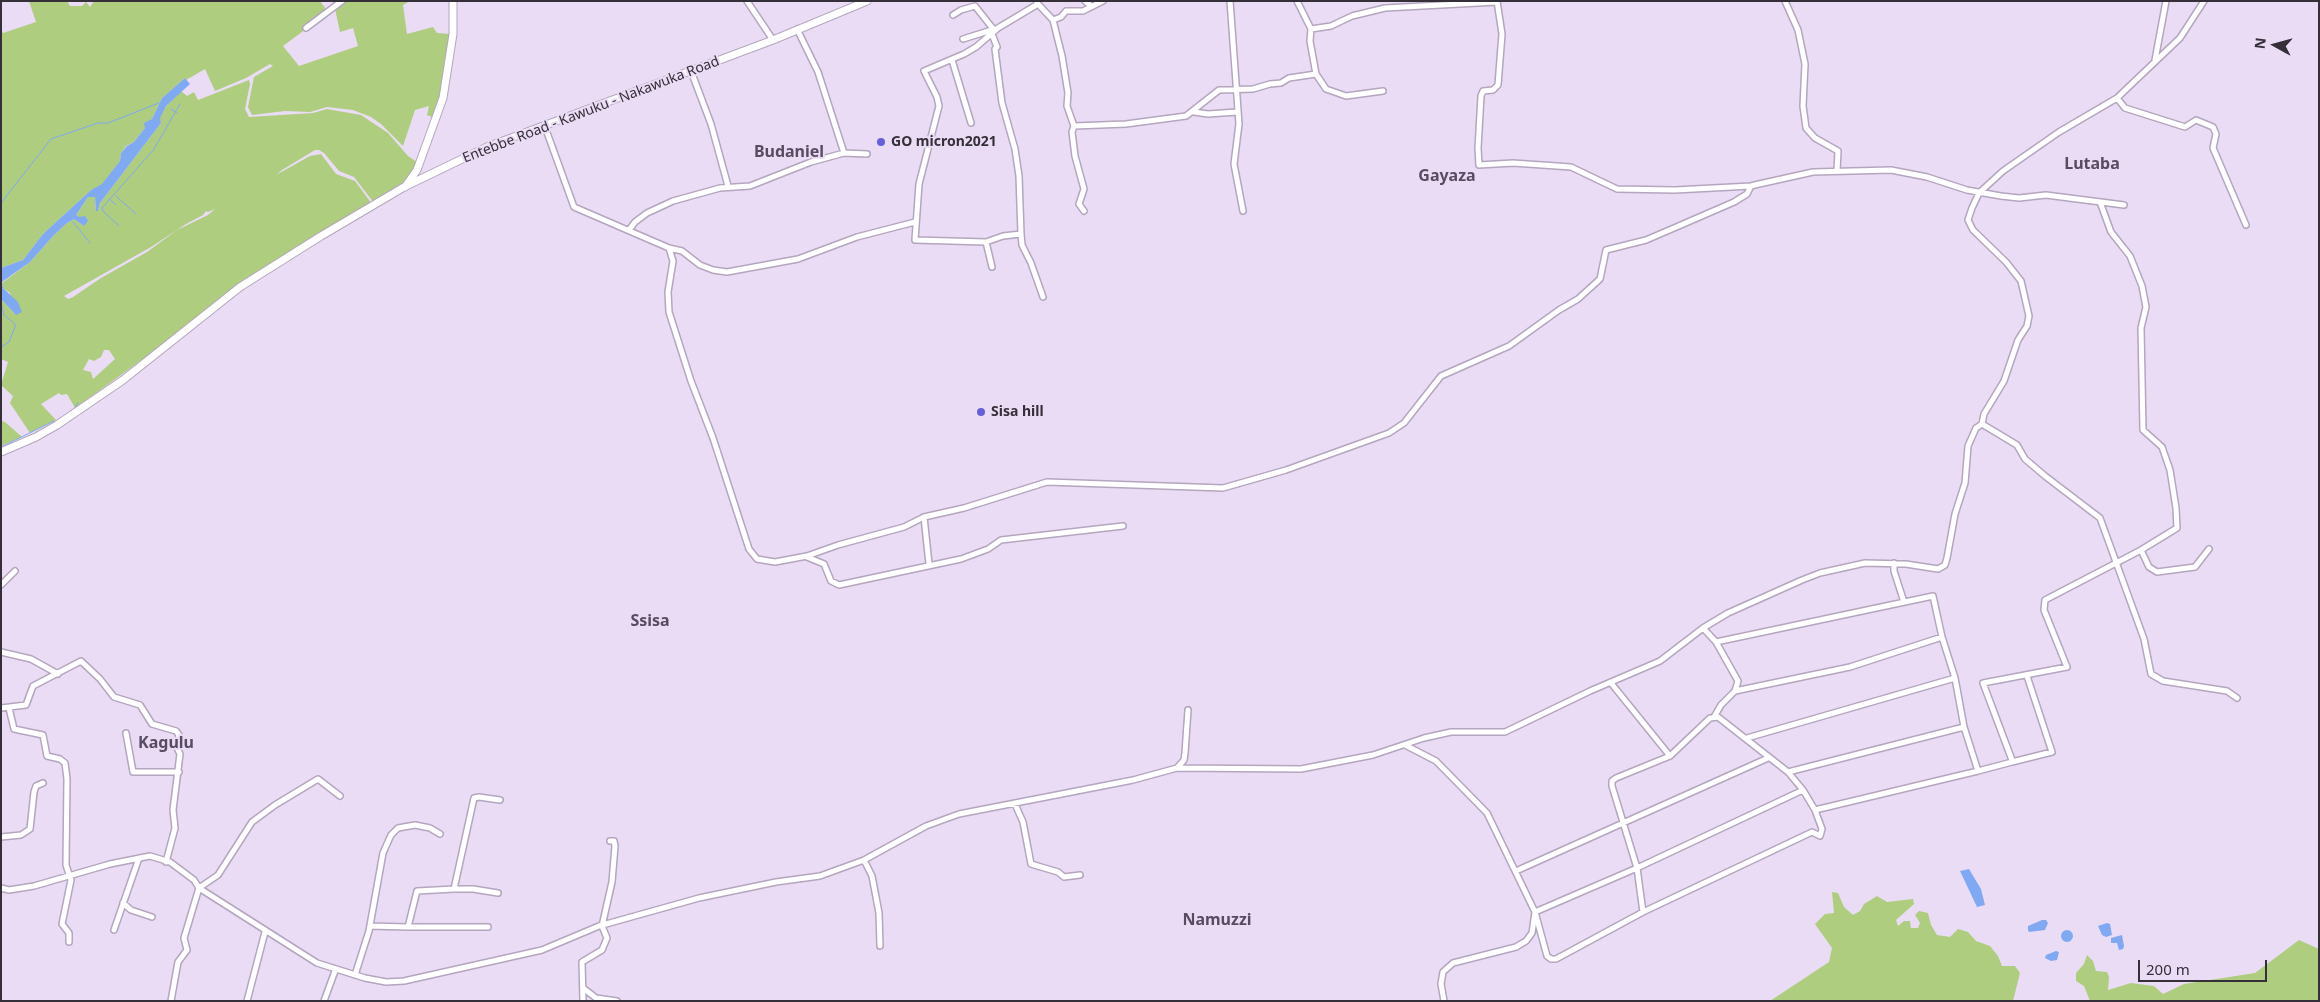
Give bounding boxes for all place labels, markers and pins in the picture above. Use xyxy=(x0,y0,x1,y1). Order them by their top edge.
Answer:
place label: GO micron2021 xyxy=(891,134,997,150)
marker: GO micron2021 xyxy=(875,136,887,148)
place label: Sisa hill xyxy=(991,404,1044,420)
marker: Sisa hill xyxy=(975,406,987,418)

